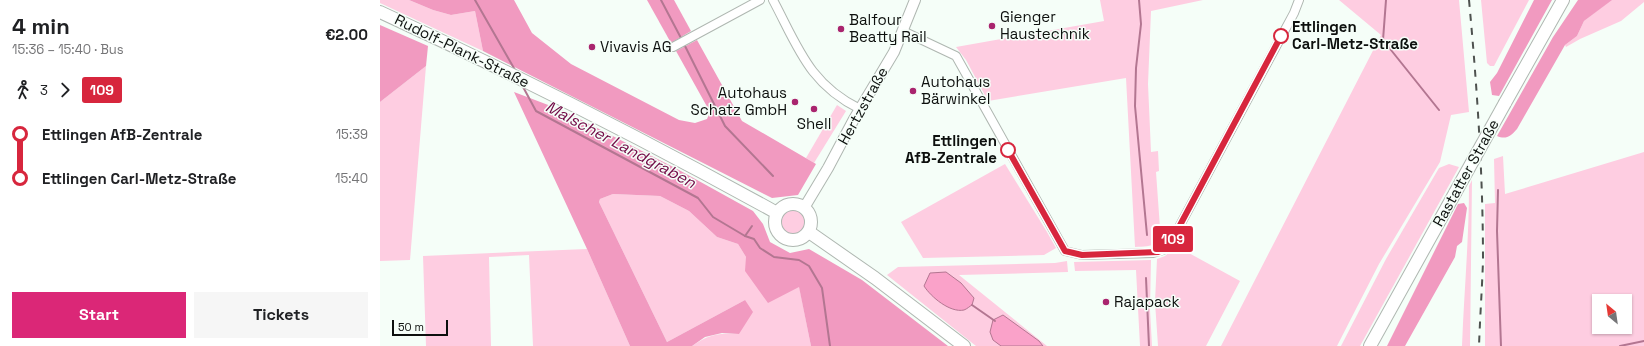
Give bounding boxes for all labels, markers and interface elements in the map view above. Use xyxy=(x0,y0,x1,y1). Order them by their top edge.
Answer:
place label: Gienger Haustechnik xyxy=(1000,7,1090,43)
street label: Rudolf-Plank-Straße xyxy=(392,10,533,92)
place label: Balfour Beatty Rail xyxy=(849,10,927,46)
text: 4 min xyxy=(12,12,70,40)
place label: Ettlingen Carl-Metz-Straße xyxy=(1292,17,1418,53)
marker: Gienger Haustechnik xyxy=(987,21,997,31)
marker: Balfour Beatty Rail xyxy=(836,24,846,34)
text: €2.00 xyxy=(325,25,368,44)
marker: Ettlingen Carl-Metz-Straße xyxy=(1273,28,1289,44)
place label: Vivavis AG xyxy=(600,37,672,56)
text: 15:36 – 15:40 · Bus xyxy=(12,41,124,58)
marker: Vivavis AG xyxy=(587,42,597,52)
street label: Hertzstraße xyxy=(833,63,892,148)
place label: Autohaus Bärwinkel xyxy=(921,72,990,108)
icon: walk xyxy=(12,79,34,101)
icon: forward xyxy=(54,79,76,101)
text: 109 xyxy=(90,81,114,99)
text: 3 xyxy=(40,82,48,99)
place label: Autohaus Schatz GmbH xyxy=(691,83,787,119)
marker: Autohaus Bärwinkel xyxy=(908,86,918,96)
water label: Malscher Landgraben xyxy=(542,96,701,194)
marker: Autohaus Schatz GmbH xyxy=(790,97,800,107)
marker: Shell xyxy=(809,104,819,114)
place label: Shell xyxy=(797,114,831,133)
street label: Rastatter Straße xyxy=(1428,116,1503,230)
text: Ettlingen AfB-Zentrale xyxy=(42,125,202,144)
text: 15:39 xyxy=(336,126,368,143)
place label: Ettlingen AfB-Zentrale xyxy=(905,131,997,167)
marker: Ettlingen AfB-Zentrale xyxy=(1000,142,1016,158)
text: Ettlingen Carl-Metz-Straße xyxy=(42,169,236,188)
text: 15:40 xyxy=(335,170,368,187)
line badge: 109 xyxy=(1150,226,1196,252)
text: 109 xyxy=(1161,230,1185,248)
button: Start xyxy=(12,292,186,338)
button: Tickets xyxy=(194,292,368,338)
place label: Rajapack xyxy=(1114,292,1180,311)
north arrow xyxy=(1592,294,1632,334)
map controls xyxy=(1592,294,1632,334)
marker: Rajapack xyxy=(1101,297,1111,307)
scale bar xyxy=(392,318,448,337)
text: 50 m xyxy=(398,320,424,334)

